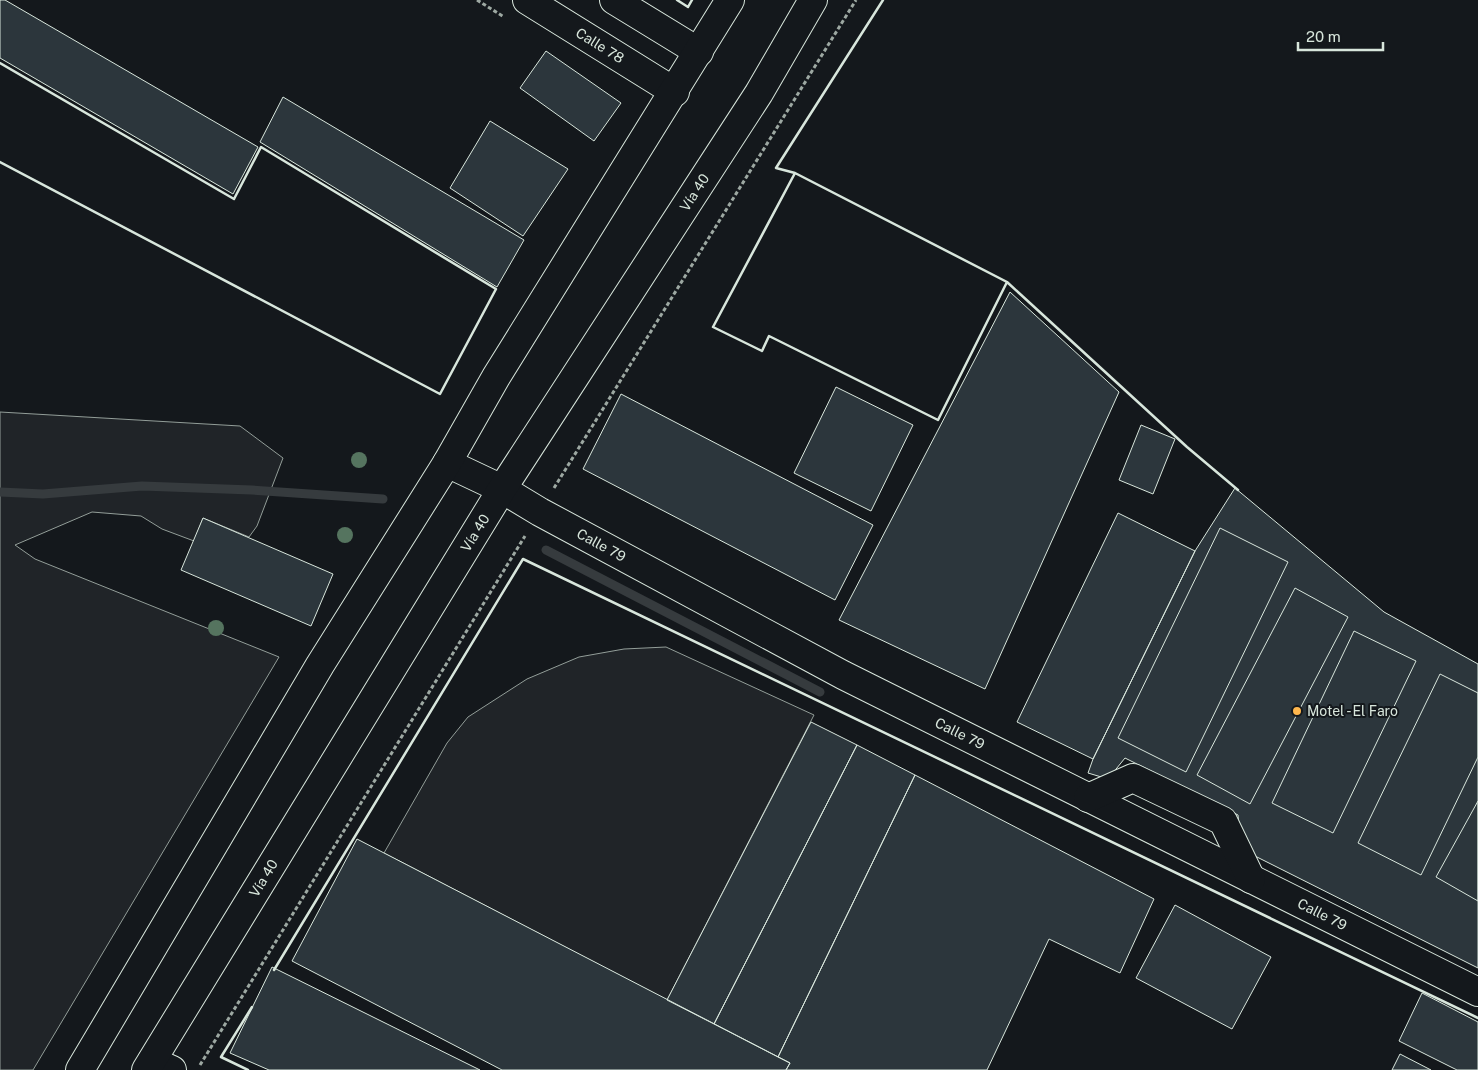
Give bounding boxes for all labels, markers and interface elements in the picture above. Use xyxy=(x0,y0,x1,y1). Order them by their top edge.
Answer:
scale bar xyxy=(1298,20,1383,52)
street label: Calle 78 xyxy=(573,24,627,66)
text: 20 m xyxy=(1306,28,1341,45)
street label: Vía 40 xyxy=(677,171,712,214)
street label: Vía 40 xyxy=(458,511,493,555)
street label: Calle 79 xyxy=(574,525,629,565)
place label: Motel - El Faro xyxy=(1307,703,1398,719)
marker: Motel - El Faro xyxy=(1291,705,1303,717)
street label: Calle 79 xyxy=(932,714,988,753)
street label: Vía 40 xyxy=(246,856,281,900)
street label: Calle 79 xyxy=(1295,895,1350,933)

